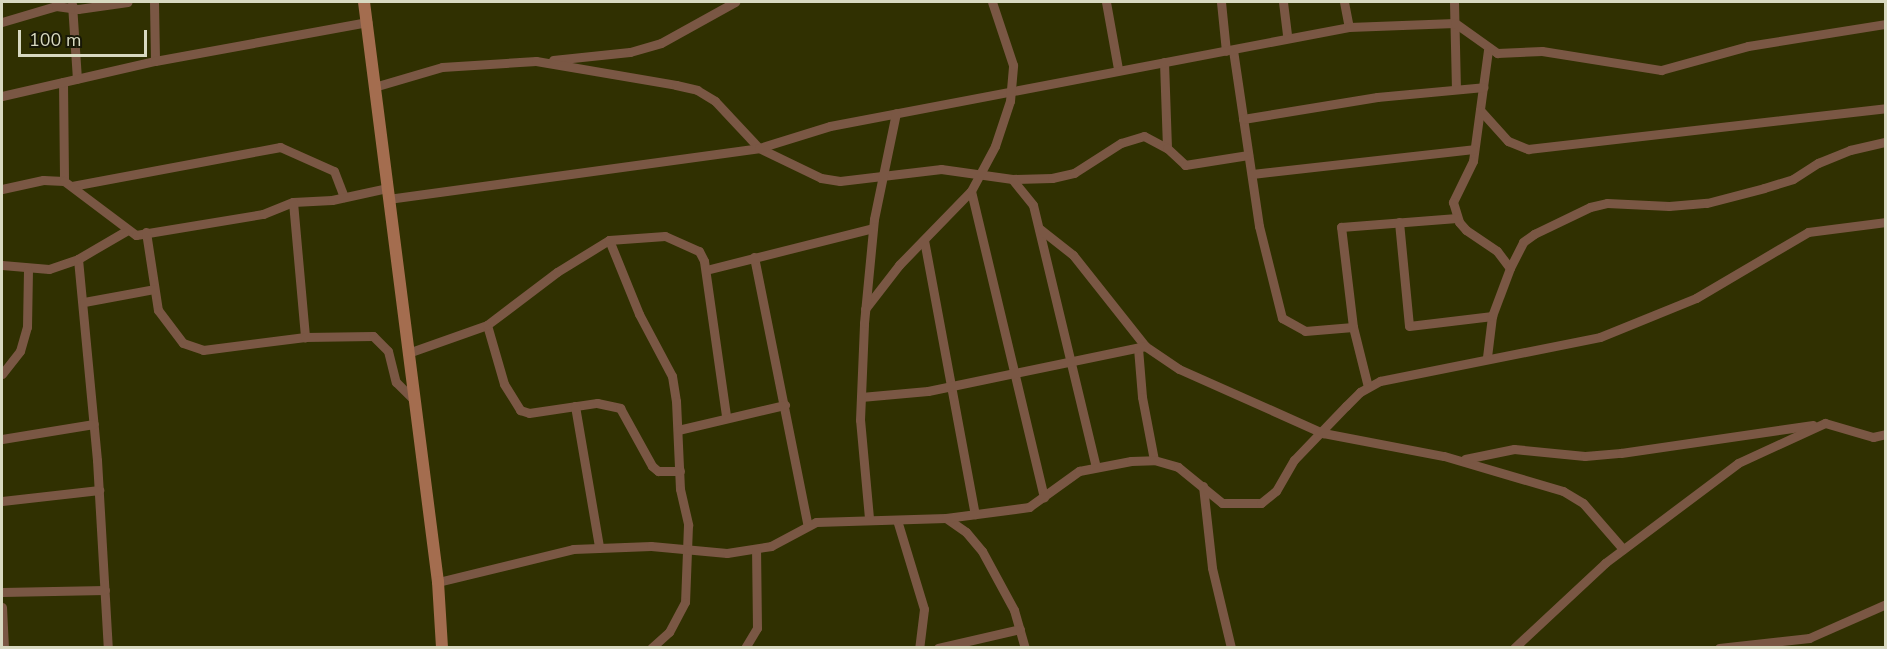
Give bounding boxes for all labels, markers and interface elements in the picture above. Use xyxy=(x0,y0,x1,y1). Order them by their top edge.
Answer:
scale bar xyxy=(21,18,150,56)
text: 100 m xyxy=(29,28,81,52)

